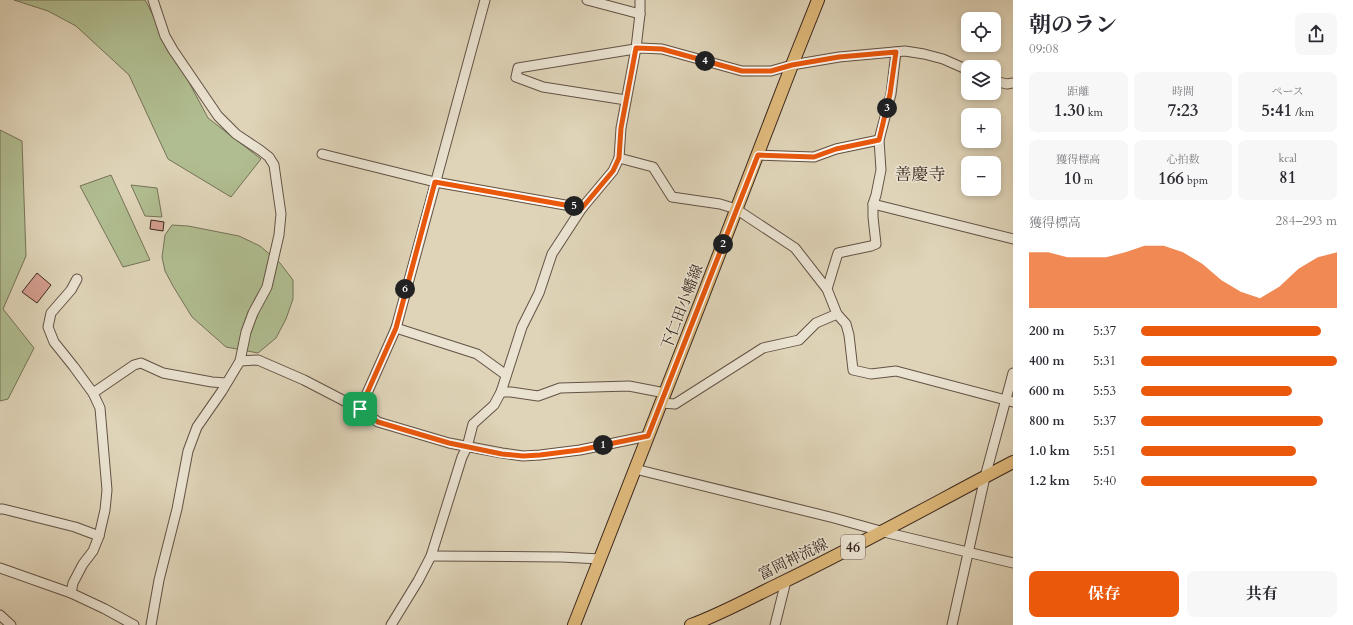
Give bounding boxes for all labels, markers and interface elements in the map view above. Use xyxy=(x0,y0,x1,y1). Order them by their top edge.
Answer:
text: 朝のラン xyxy=(1029,10,1117,40)
map controls xyxy=(961,12,1001,196)
button: locate xyxy=(961,12,1001,52)
button: share xyxy=(1295,13,1337,55)
text: 09:08 xyxy=(1029,40,1059,58)
pin: 4 xyxy=(695,51,715,71)
text: 4 xyxy=(702,53,708,68)
button: layers xyxy=(961,60,1001,100)
text: 距離 xyxy=(1067,84,1089,99)
text: 時間 xyxy=(1172,84,1194,99)
text: ペース xyxy=(1271,84,1304,99)
pin: 3 xyxy=(877,98,897,118)
text: 1.30 xyxy=(1054,99,1085,122)
text: 7:23 xyxy=(1167,99,1199,122)
text: 5:41 xyxy=(1261,99,1292,122)
text: 3 xyxy=(884,100,890,115)
text: km xyxy=(1085,105,1103,120)
text: /km xyxy=(1292,105,1314,120)
button: + xyxy=(961,108,1001,148)
text: kcal xyxy=(1278,151,1297,166)
text: 獲得標高 xyxy=(1056,152,1100,167)
text: 心拍数 xyxy=(1166,152,1199,167)
button: − xyxy=(961,156,1001,196)
district label: 善慶寺 xyxy=(895,163,946,186)
text: 81 xyxy=(1279,166,1296,189)
text: 10 xyxy=(1063,167,1081,190)
text: 166 xyxy=(1158,167,1184,190)
text: m xyxy=(1081,173,1093,188)
text: bpm xyxy=(1184,173,1208,188)
pin: 5 xyxy=(564,196,584,216)
text: 5 xyxy=(571,198,577,213)
text: 284–293 m xyxy=(1275,212,1337,230)
text: 獲得標高 xyxy=(1029,214,1081,232)
pin: 2 xyxy=(713,234,733,254)
text: 2 xyxy=(720,236,726,251)
street label: 下仁田小幡線 xyxy=(657,261,707,353)
pin: 6 xyxy=(395,279,415,299)
text: 6 xyxy=(402,281,408,296)
text: 200 m xyxy=(1029,322,1064,340)
text: 5:37 xyxy=(1093,322,1116,340)
text: 400 m xyxy=(1029,352,1064,370)
text: 5:31 xyxy=(1093,352,1116,370)
text: 600 m xyxy=(1029,382,1064,400)
text: 5:53 xyxy=(1093,382,1116,400)
pin xyxy=(343,392,377,426)
icon: arrive xyxy=(349,398,371,420)
text: 800 m xyxy=(1029,412,1064,430)
text: 5:37 xyxy=(1093,412,1116,430)
pin: 1 xyxy=(593,435,613,455)
text: 1 xyxy=(600,437,606,452)
text: 1.0 km xyxy=(1029,442,1070,460)
text: 5:51 xyxy=(1093,442,1116,460)
text: 1.2 km xyxy=(1029,472,1070,490)
text: 5:40 xyxy=(1093,472,1116,490)
street label: 富岡神流線 xyxy=(755,534,831,584)
road number: 46 xyxy=(841,535,865,559)
button: 保存 xyxy=(1029,571,1179,617)
button: 共有 xyxy=(1187,571,1337,617)

